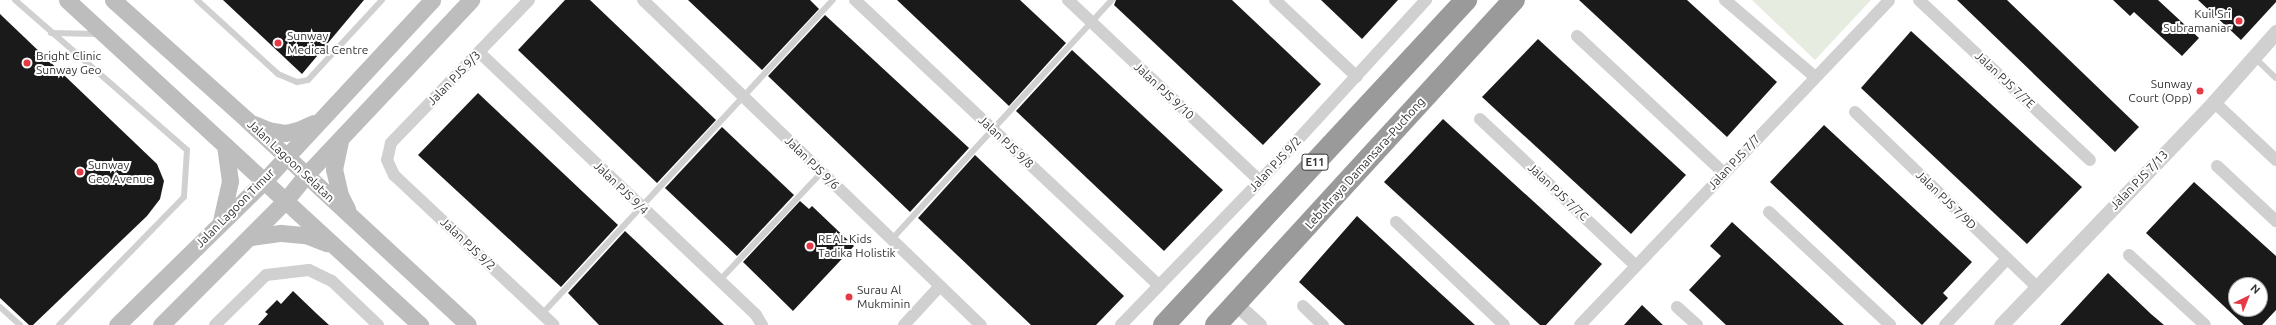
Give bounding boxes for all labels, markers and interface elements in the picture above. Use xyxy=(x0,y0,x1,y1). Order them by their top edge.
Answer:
place label: Kuil Sri Subramaniar xyxy=(2163,7,2231,35)
marker: Kuil Sri Subramaniar xyxy=(2234,16,2244,26)
place label: Sunway Medical Centre xyxy=(287,29,368,57)
marker: Sunway Medical Centre xyxy=(272,37,284,49)
street label: Jalan PJS 9/3 xyxy=(424,48,484,108)
place label: Bright Clinic Sunway Geo xyxy=(36,49,102,77)
street label: Jalan PJS 7/7E xyxy=(1972,49,2038,111)
marker: Bright Clinic Sunway Geo xyxy=(21,57,33,69)
street label: Jalan PJS 9/10 xyxy=(1131,60,1197,122)
place label: Sunway Court (Opp) xyxy=(2128,77,2192,105)
marker: Sunway Court (Opp) xyxy=(2195,86,2205,96)
street label: Lebuhraya Damansara–Puchong xyxy=(1302,94,1428,232)
street label: Jalan PJS 9/8 xyxy=(975,113,1037,171)
street label: Jalan Lagoon Selatan xyxy=(244,117,338,205)
street label: Jalan PJS 7/7 xyxy=(1705,131,1763,193)
street label: Jalan PJS 9/6 xyxy=(782,133,842,193)
street label: Jalan PJS 9/2 xyxy=(1246,133,1304,195)
street label: Jalan PJS 7/13 xyxy=(2107,147,2171,213)
road number: E11 xyxy=(1301,153,1329,171)
place label: Sunway Geo Avenue xyxy=(88,158,153,186)
street label: Jalan PJS 9/4 xyxy=(591,158,651,218)
street label: Jalan PJS 7/7C xyxy=(1525,160,1591,224)
street label: Jalan Lagoon Timur xyxy=(193,166,277,250)
marker: Sunway Geo Avenue xyxy=(75,167,85,177)
street label: Jalan PJS 7/9D xyxy=(1913,168,1979,232)
street label: Jalan PJS 9/2 xyxy=(437,215,499,273)
place label: REAL Kids Tadika Holistik xyxy=(818,232,896,260)
marker: REAL Kids Tadika Holistik xyxy=(805,241,815,251)
north arrow xyxy=(2228,277,2268,317)
text: N xyxy=(2248,282,2263,296)
place label: Surau Al Mukminin xyxy=(857,283,910,311)
marker: Surau Al Mukminin xyxy=(844,292,854,302)

